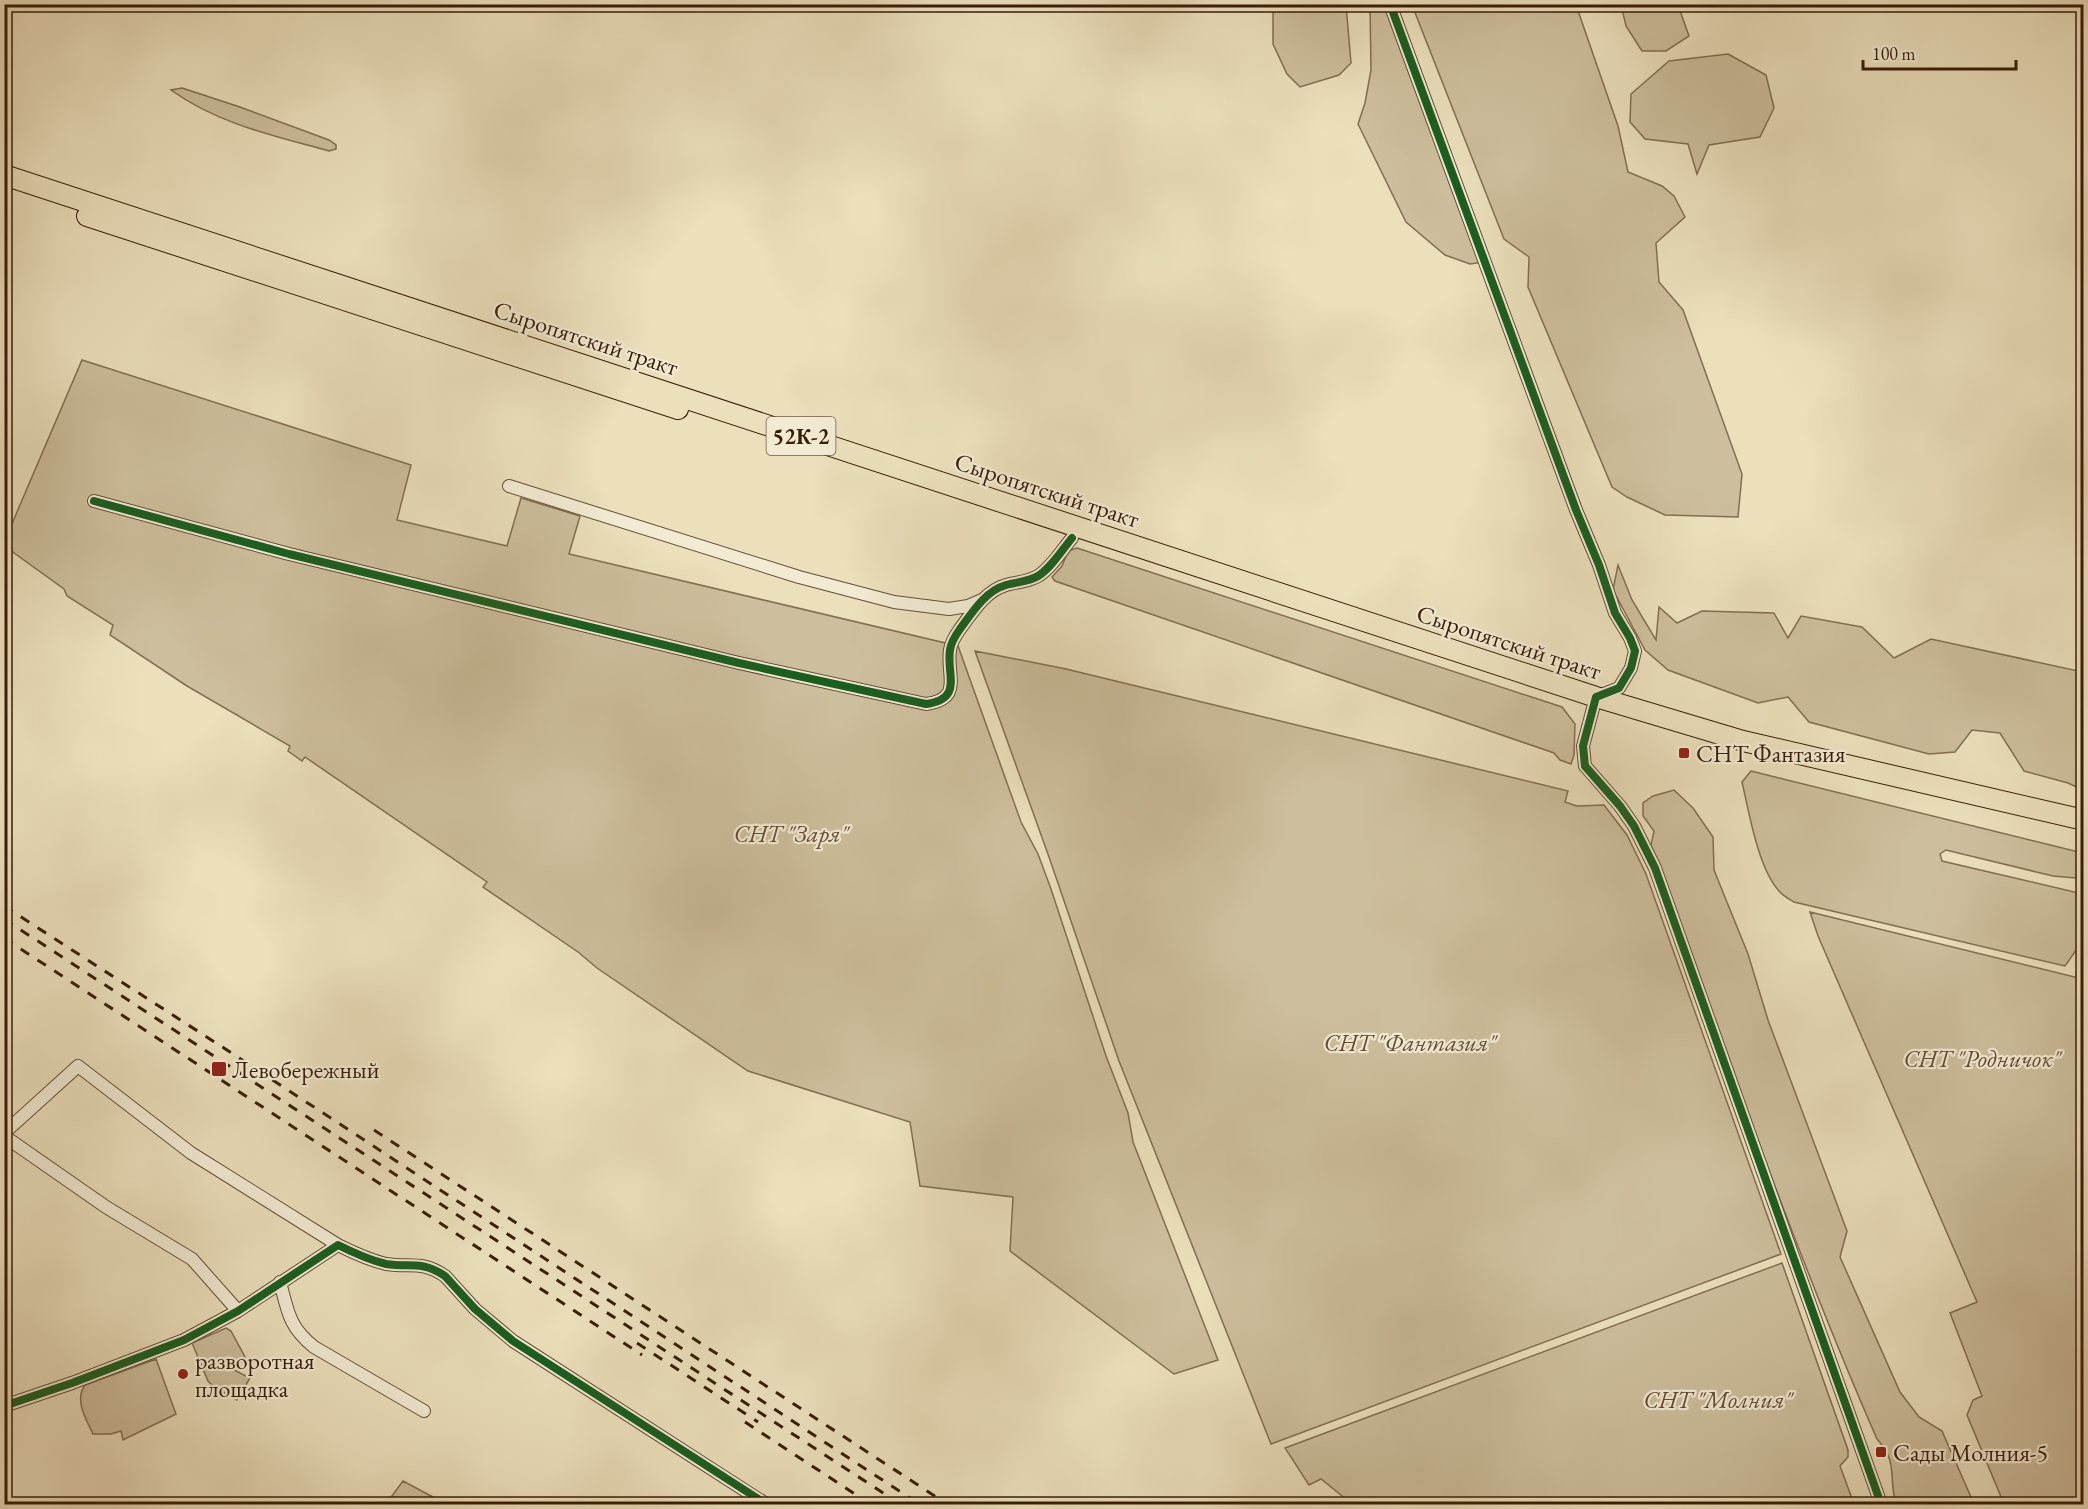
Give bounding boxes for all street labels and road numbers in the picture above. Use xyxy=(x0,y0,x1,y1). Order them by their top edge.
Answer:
street label: Сыропятский тракт xyxy=(490,294,682,383)
road number: 52К-2 xyxy=(766,417,836,455)
street label: Сыропятский тракт xyxy=(951,446,1143,535)
street label: Сыропятский тракт xyxy=(1413,598,1605,687)

